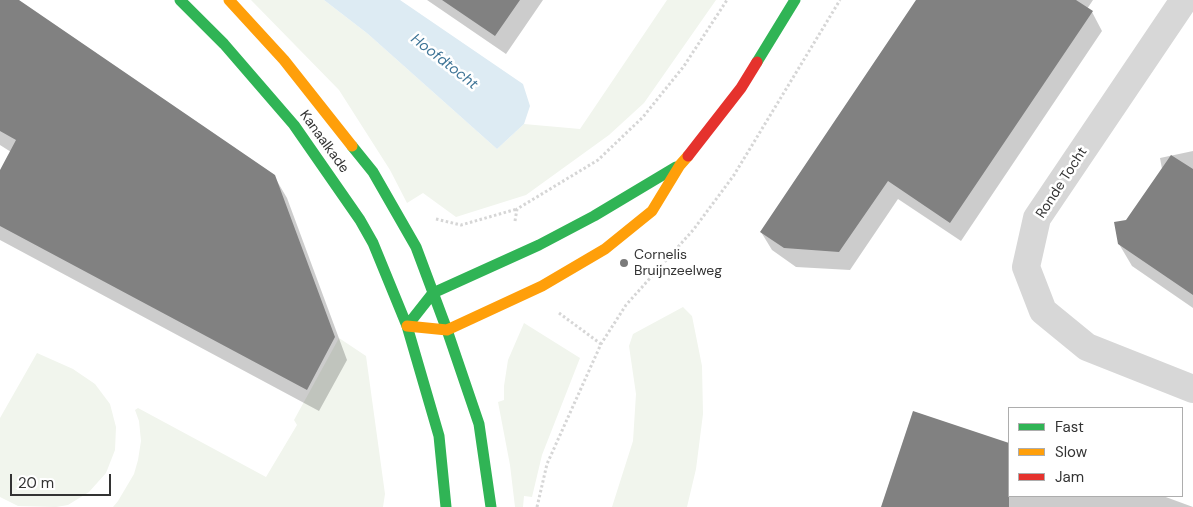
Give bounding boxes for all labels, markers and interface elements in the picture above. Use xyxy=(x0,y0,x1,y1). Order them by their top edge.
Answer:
water label: Hoofdtocht xyxy=(407,30,481,94)
street label: Kanaalkade xyxy=(296,107,352,177)
street label: Ronde Tocht xyxy=(1033,144,1091,222)
place label: Cornelis Bruijnzeelweg xyxy=(634,247,722,280)
marker: Cornelis Bruijnzeelweg xyxy=(618,257,630,269)
legend xyxy=(1008,407,1183,497)
text: Fast xyxy=(1055,417,1084,437)
text: Slow xyxy=(1055,442,1087,462)
scale bar xyxy=(12,464,114,496)
text: Jam xyxy=(1055,467,1084,487)
text: 20 m xyxy=(18,473,54,493)

